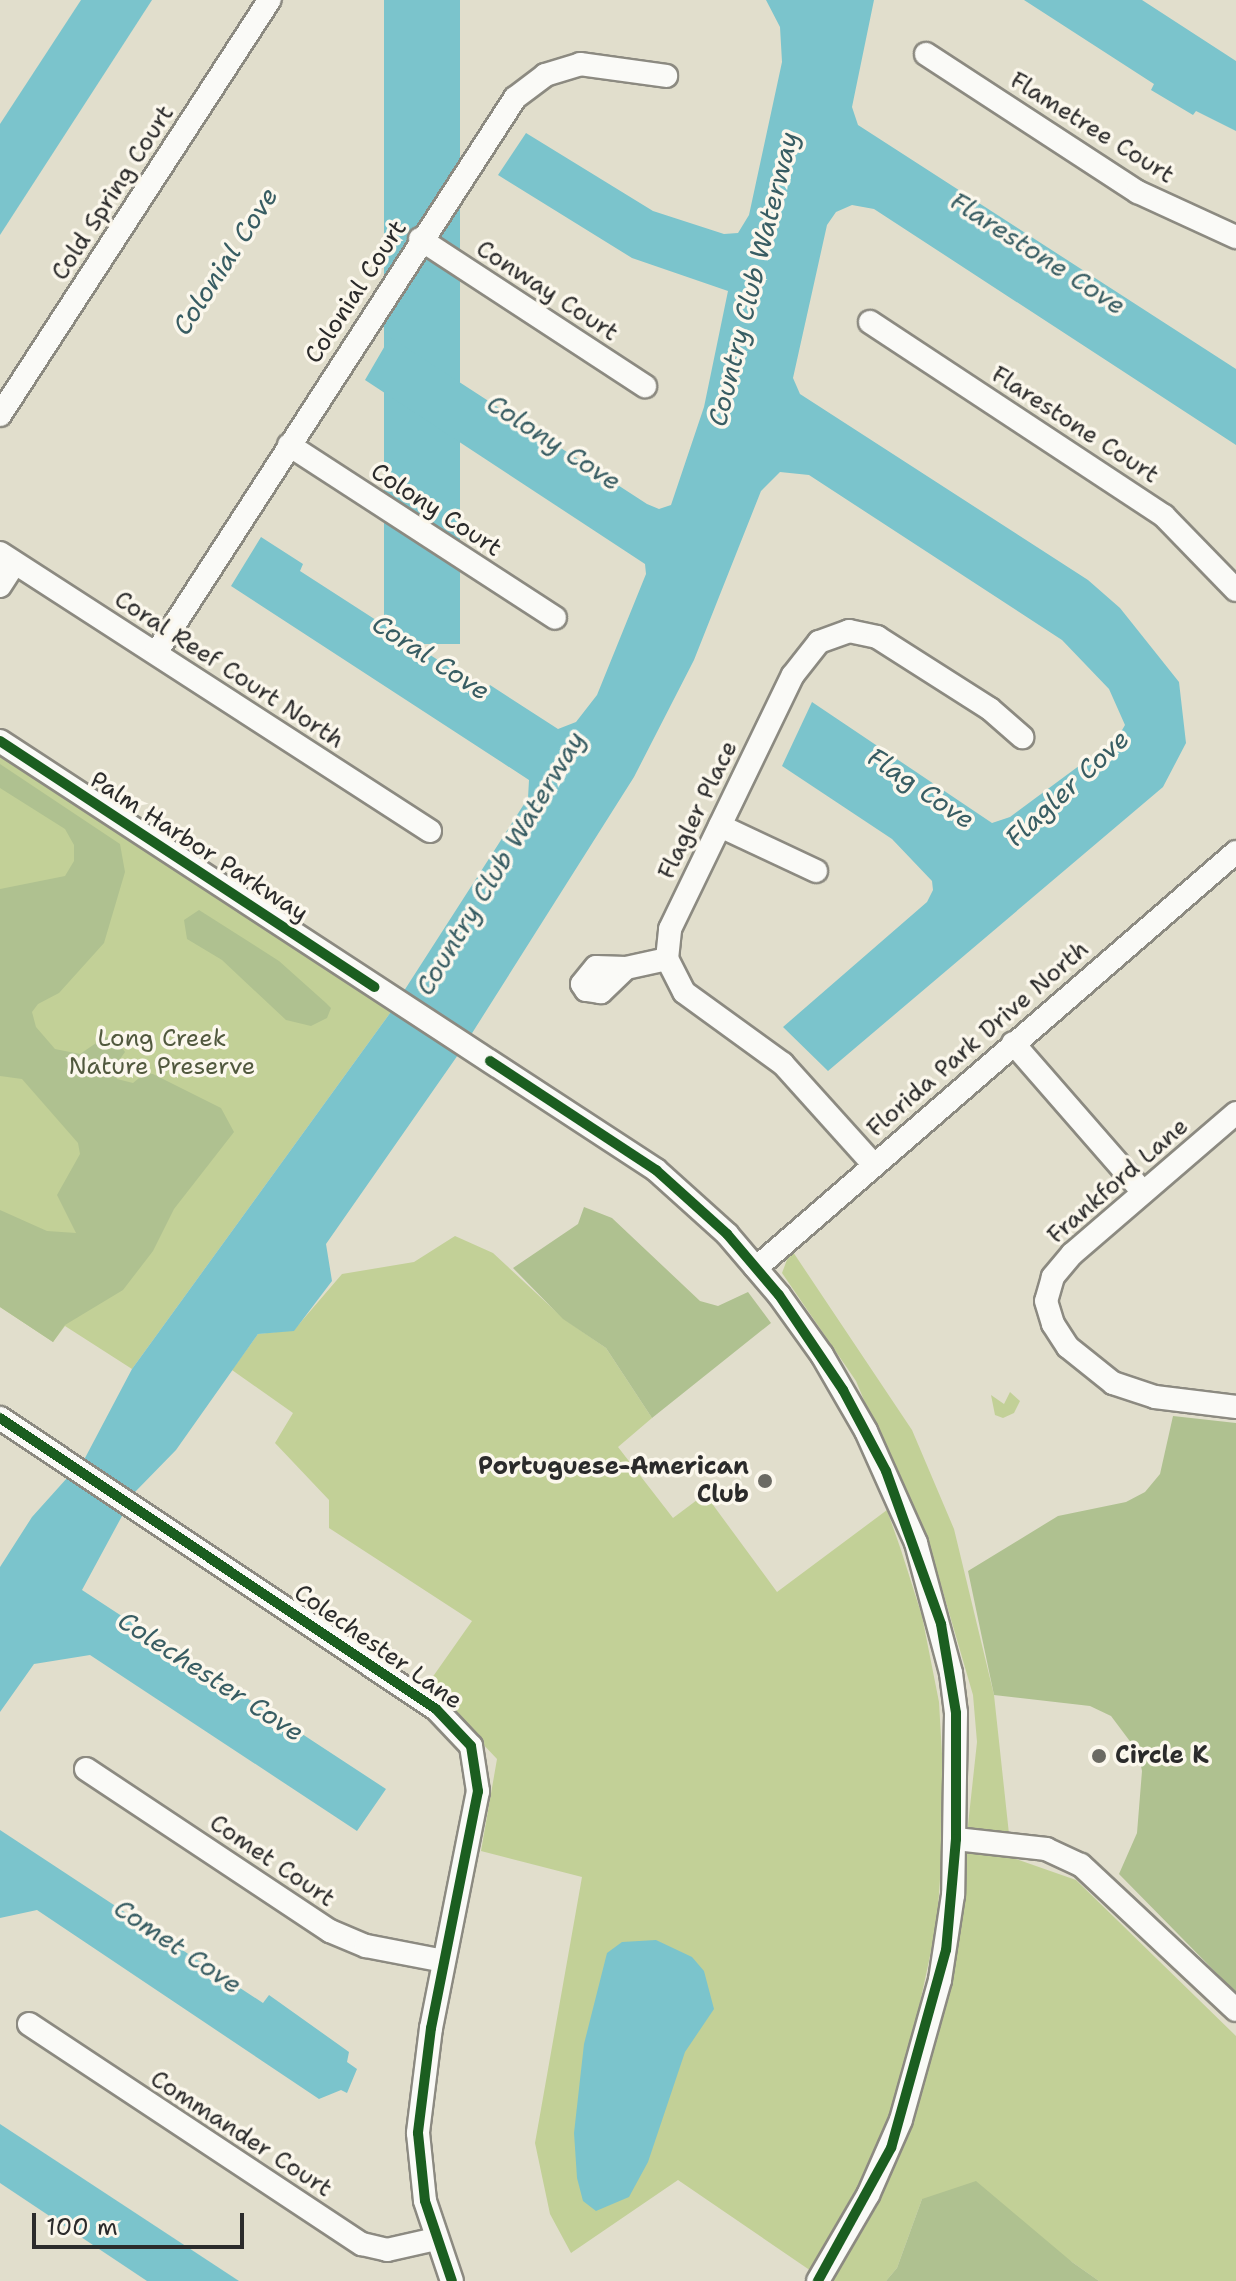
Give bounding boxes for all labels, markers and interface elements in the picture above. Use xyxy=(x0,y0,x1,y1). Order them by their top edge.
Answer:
street label: Flametree Court xyxy=(1005,66,1179,190)
street label: Cold Spring Court xyxy=(46,100,180,286)
water label: Country Club Waterway xyxy=(701,128,805,430)
water label: Colonial Cove xyxy=(166,181,284,341)
water label: Flarestone Cove xyxy=(945,185,1131,321)
street label: Colonial Court xyxy=(299,215,413,369)
street label: Conway Court xyxy=(471,234,623,348)
street label: Flarestone Court xyxy=(986,360,1164,490)
water label: Colony Cove xyxy=(481,387,627,497)
street label: Colony Court xyxy=(365,457,507,563)
street label: Coral Reef Court North xyxy=(109,585,349,755)
water label: Coral Cove xyxy=(366,607,496,707)
water label: Flagler Cove xyxy=(999,723,1135,853)
water label: Country Club Waterway xyxy=(409,725,591,1001)
street label: Flagler Place xyxy=(652,736,744,884)
water label: Flag Cove xyxy=(861,741,981,835)
street label: Palm Harbor Parkway xyxy=(85,766,313,928)
street label: Florida Park Drive North xyxy=(861,935,1095,1143)
park label: Long Creek Nature Preserve xyxy=(69,1025,255,1081)
street label: Frankford Lane xyxy=(1042,1112,1194,1250)
place label: Portuguese-American Club xyxy=(478,1453,749,1509)
marker: Portuguese-American Club xyxy=(756,1472,774,1490)
street label: Colechester Lane xyxy=(288,1578,468,1716)
water label: Colechester Cove xyxy=(112,1604,310,1748)
place label: Circle K xyxy=(1115,1742,1209,1770)
marker: Circle K xyxy=(1090,1747,1108,1765)
street label: Comet Court xyxy=(204,1809,340,1913)
water label: Comet Cove xyxy=(108,1892,248,2000)
street label: Commander Court xyxy=(145,2065,337,2203)
scale bar xyxy=(36,2197,248,2247)
text: 100 m xyxy=(46,2211,118,2243)

